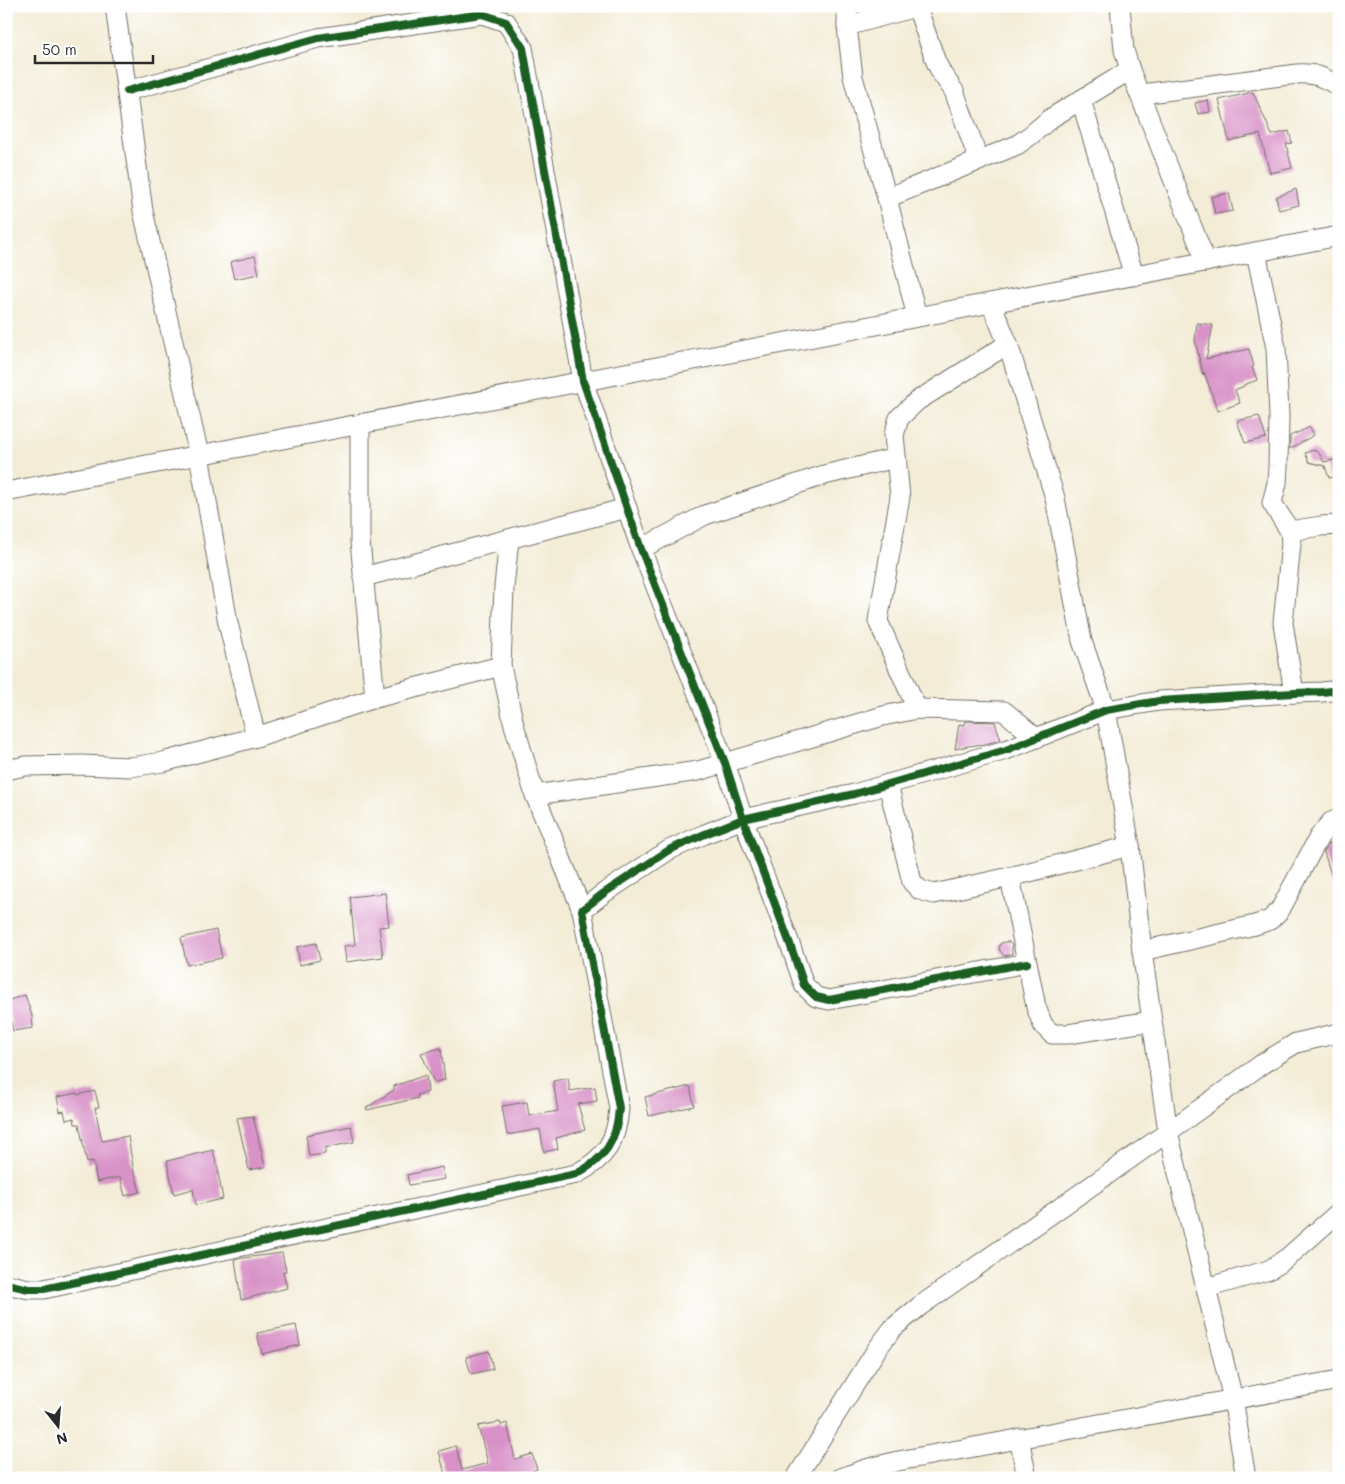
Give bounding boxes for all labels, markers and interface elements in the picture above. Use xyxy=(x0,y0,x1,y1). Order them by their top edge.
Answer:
scale bar xyxy=(35,32,152,64)
text: 50 m xyxy=(42,39,77,59)
north arrow xyxy=(32,1402,82,1452)
text: N xyxy=(54,1428,70,1450)

